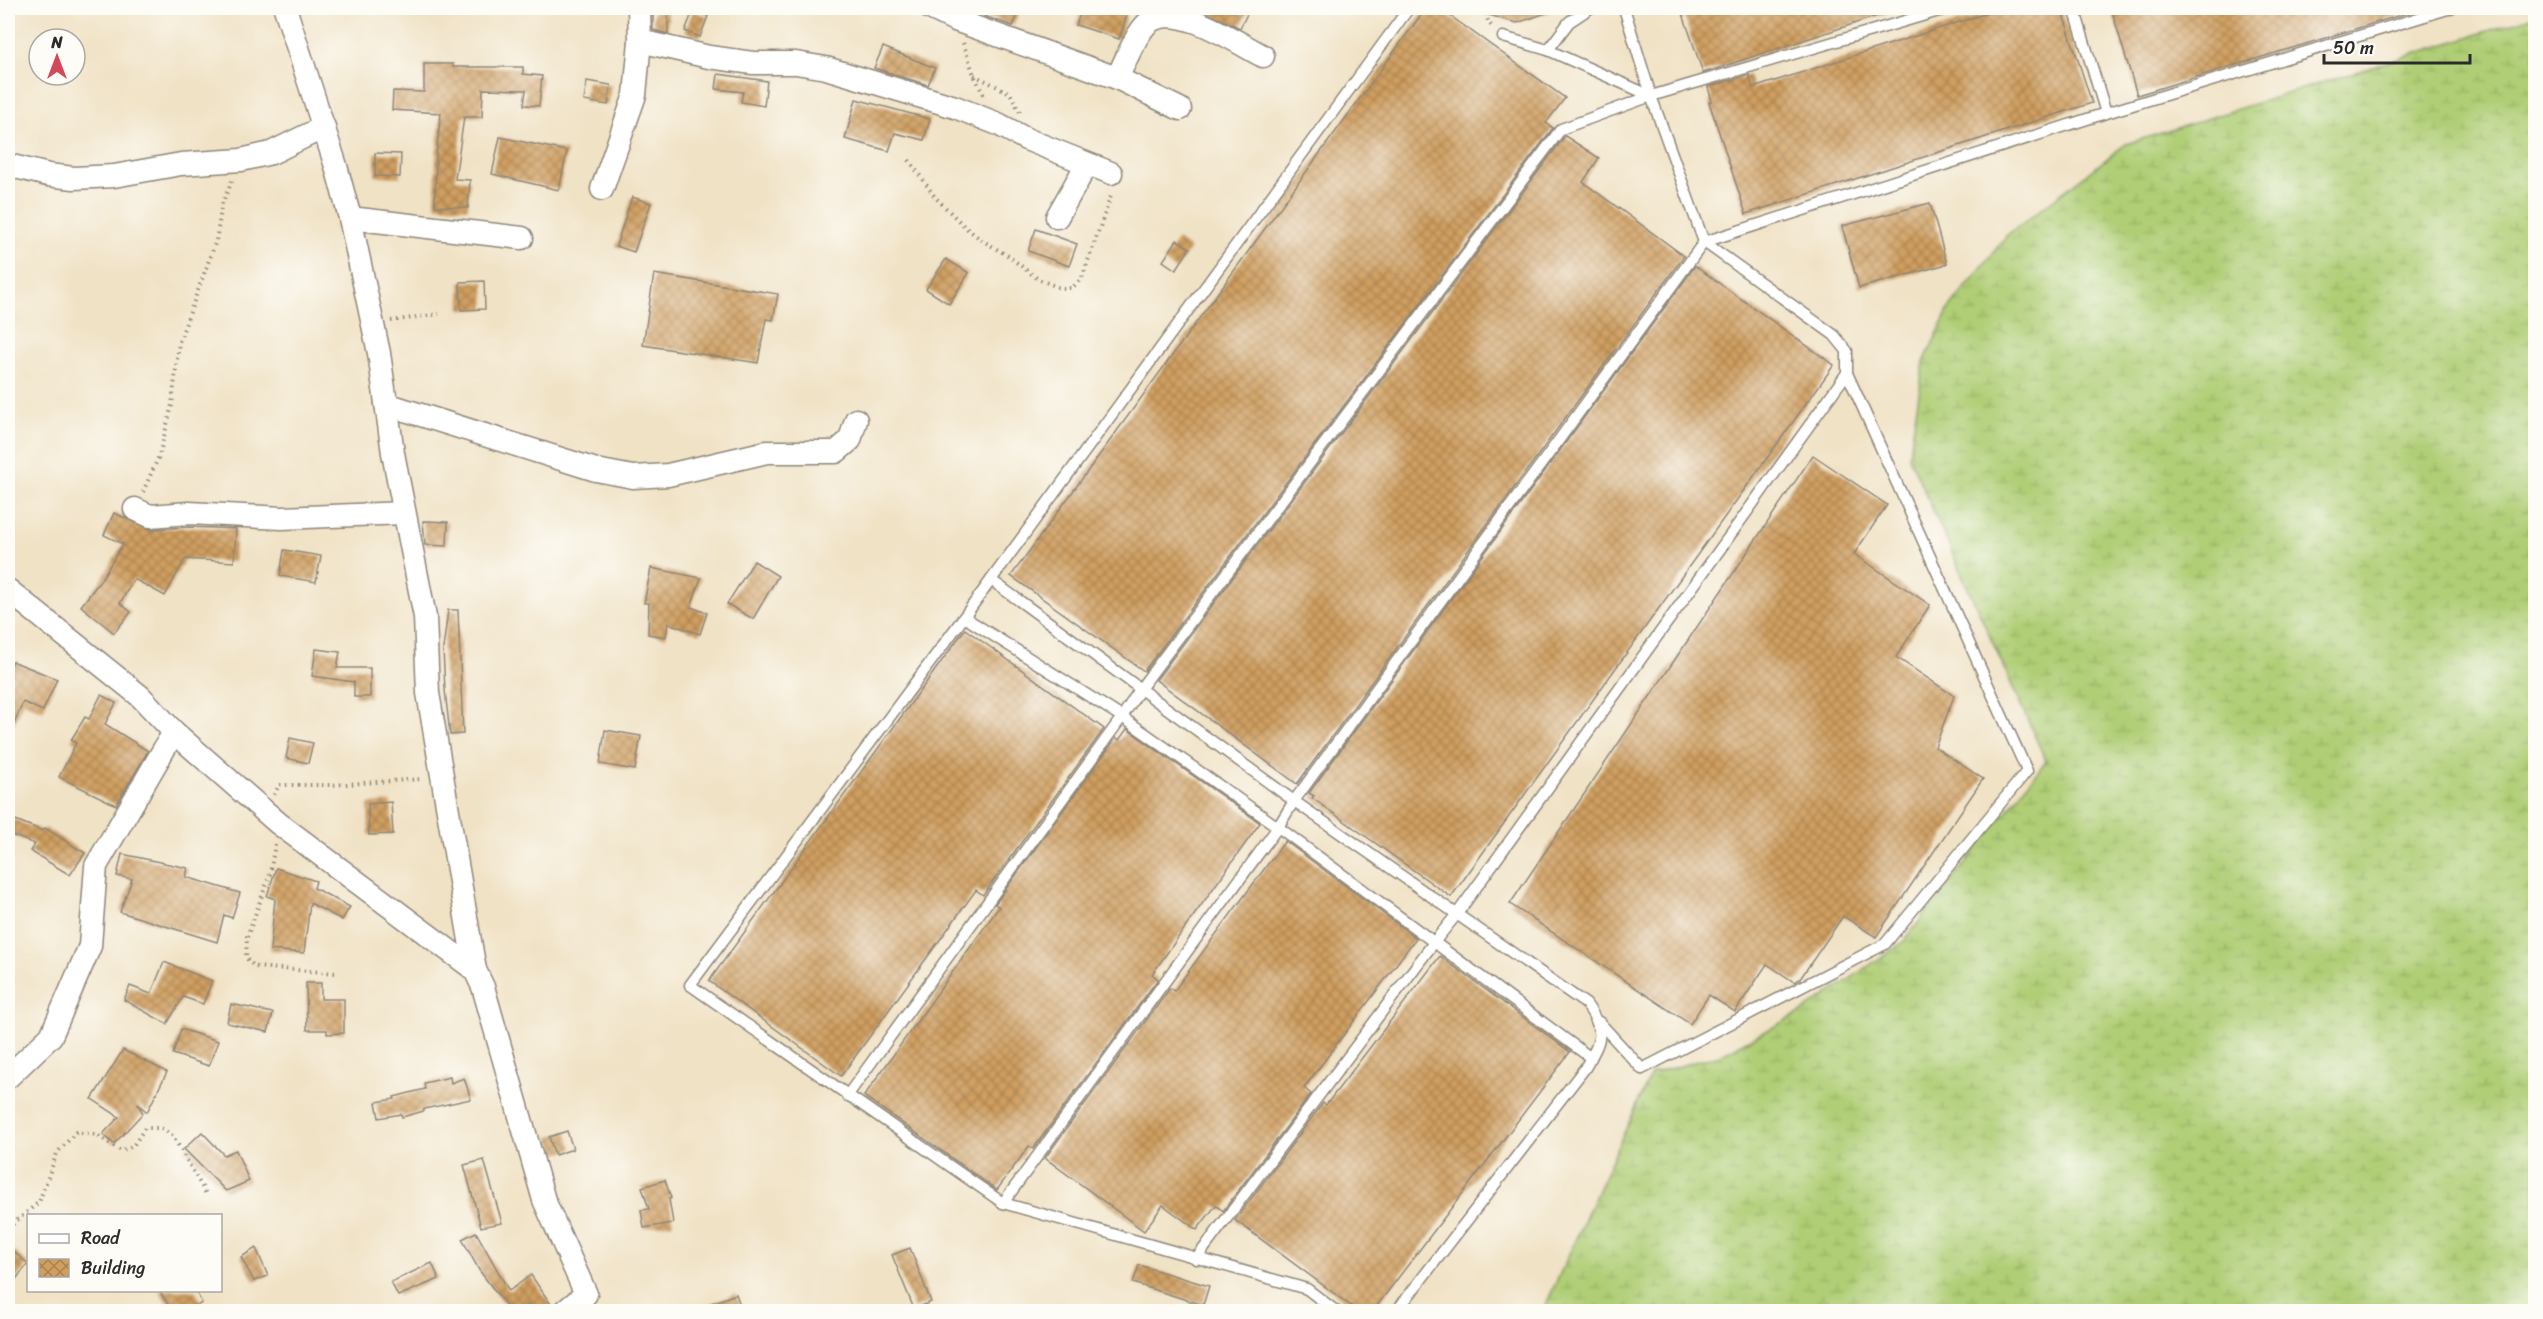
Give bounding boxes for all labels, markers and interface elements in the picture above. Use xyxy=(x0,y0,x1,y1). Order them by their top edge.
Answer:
north arrow xyxy=(27,27,87,87)
scale bar xyxy=(2324,27,2470,65)
text: N xyxy=(50,28,63,57)
text: 50 m xyxy=(2333,32,2374,64)
legend xyxy=(27,1214,222,1292)
text: Road xyxy=(81,1222,121,1254)
text: Building xyxy=(81,1252,145,1284)

